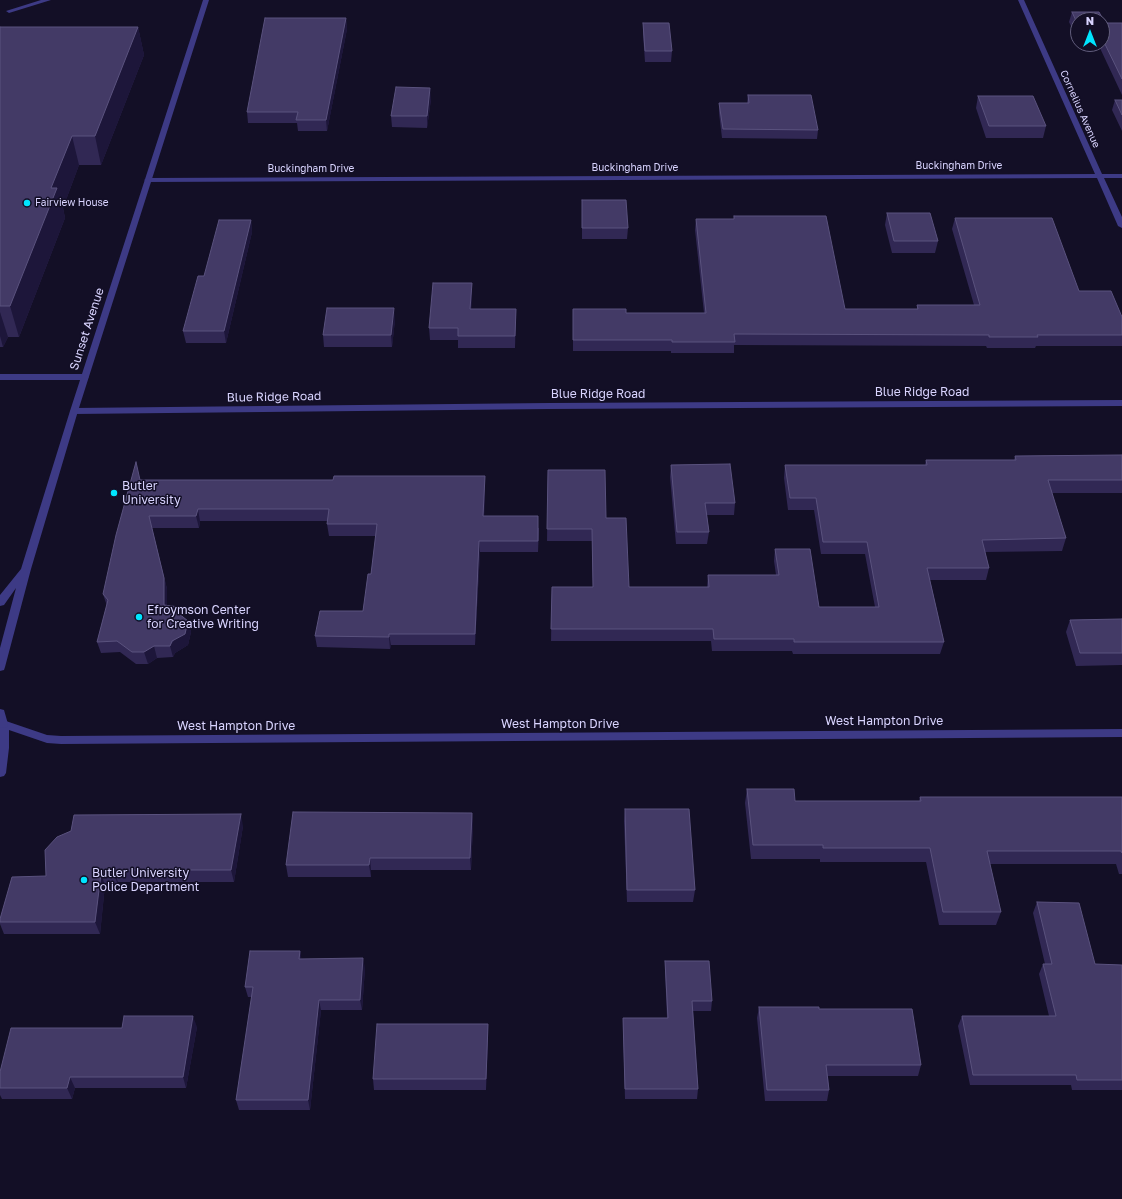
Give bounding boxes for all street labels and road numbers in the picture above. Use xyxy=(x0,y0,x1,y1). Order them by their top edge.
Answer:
street label: Cornelius Avenue xyxy=(1058,68,1102,150)
street label: Buckingham Drive xyxy=(916,160,1002,172)
street label: Buckingham Drive xyxy=(592,162,678,174)
street label: Buckingham Drive xyxy=(268,163,354,175)
street label: Sunset Avenue xyxy=(67,286,107,372)
street label: Blue Ridge Road xyxy=(875,385,969,399)
street label: Blue Ridge Road xyxy=(551,387,645,401)
street label: Blue Ridge Road xyxy=(227,389,321,405)
street label: West Hampton Drive xyxy=(825,714,943,728)
street label: West Hampton Drive xyxy=(501,717,619,731)
street label: West Hampton Drive xyxy=(177,719,295,733)

